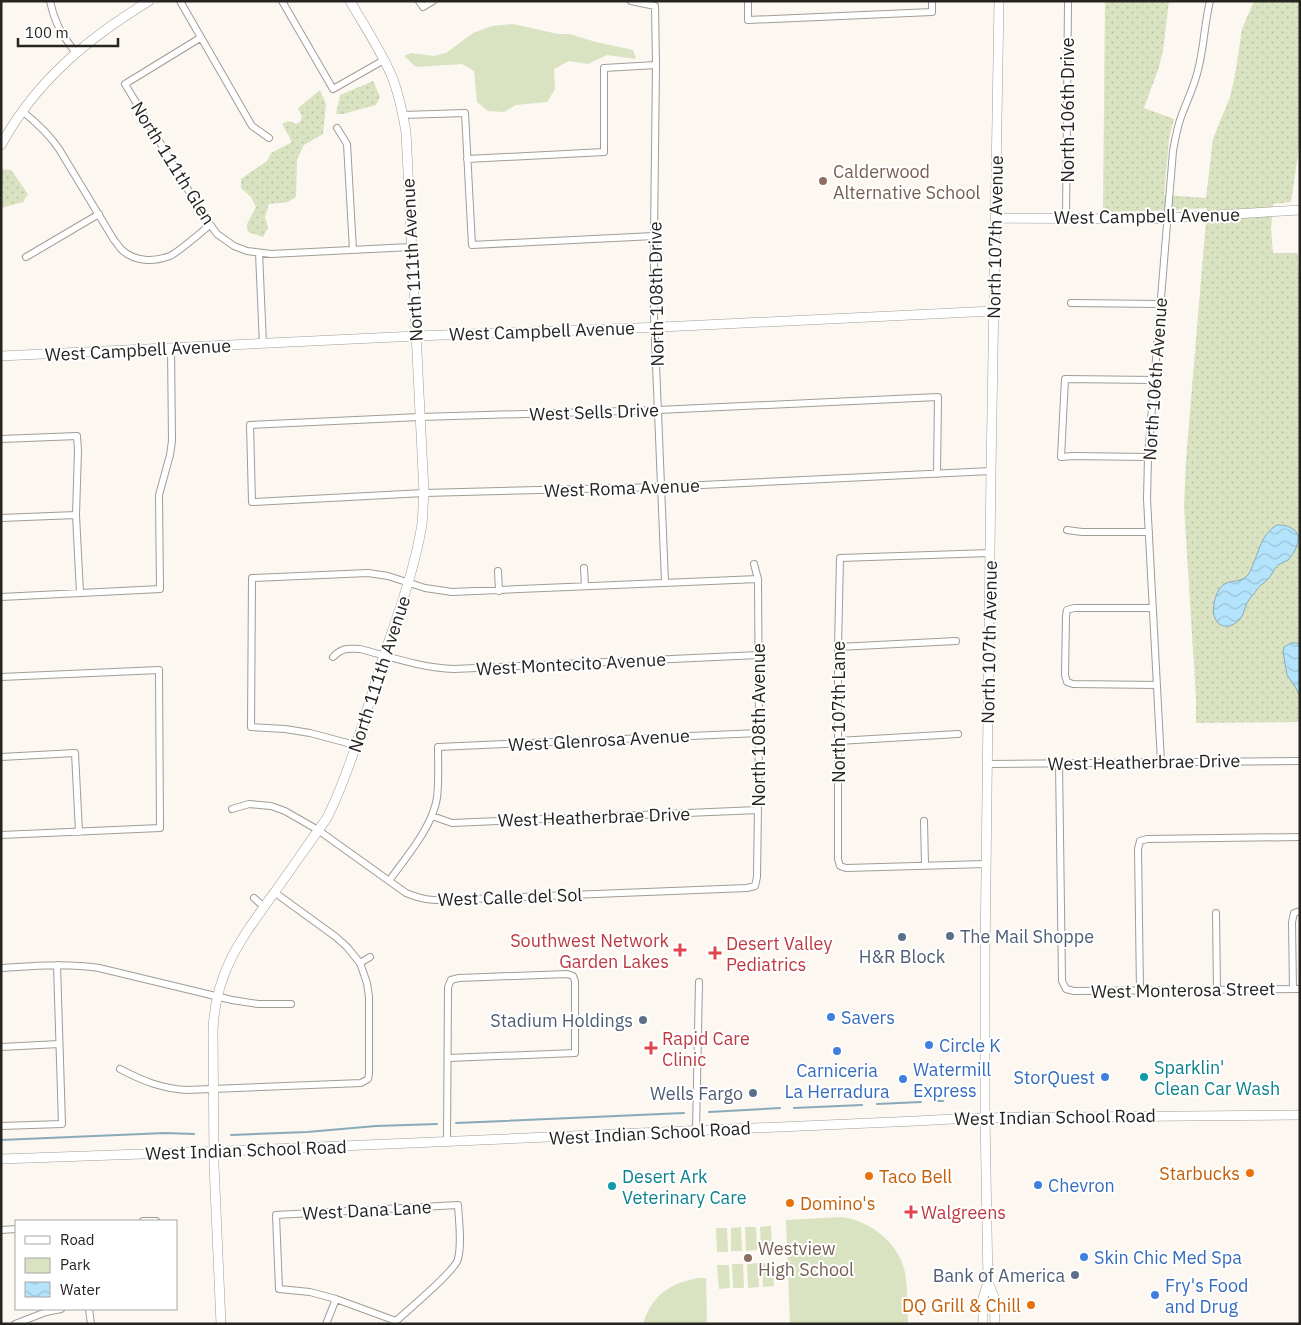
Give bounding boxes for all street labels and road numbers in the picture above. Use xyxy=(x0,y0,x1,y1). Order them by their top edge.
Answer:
street label: North 106th Drive xyxy=(1056,37,1079,183)
street label: North 111th Glen xyxy=(126,97,220,229)
street label: North 107th Avenue xyxy=(982,155,1008,319)
street label: North 111th Avenue xyxy=(396,178,428,342)
street label: West Campbell Avenue xyxy=(1054,203,1240,229)
street label: North 108th Drive xyxy=(643,221,669,367)
street label: North 106th Avenue xyxy=(1138,297,1172,461)
street label: West Campbell Avenue xyxy=(449,316,636,346)
street label: West Campbell Avenue xyxy=(44,334,232,366)
street label: West Sells Drive xyxy=(529,398,659,426)
street label: West Roma Avenue xyxy=(544,474,700,502)
street label: North 107th Avenue xyxy=(976,560,1002,724)
street label: North 111th Avenue xyxy=(343,593,415,755)
street label: North 107th Lane xyxy=(827,641,850,783)
street label: North 108th Avenue xyxy=(747,643,770,807)
street label: West Montecito Avenue xyxy=(475,648,667,680)
street label: West Glenrosa Avenue xyxy=(508,724,690,756)
street label: West Heatherbrae Drive xyxy=(1048,749,1241,775)
street label: West Heatherbrae Drive xyxy=(497,802,691,832)
street label: West Calle del Sol xyxy=(437,883,583,911)
street label: West Monterosa Street xyxy=(1091,977,1275,1003)
street label: West Indian School Road xyxy=(954,1104,1156,1130)
street label: West Indian School Road xyxy=(549,1116,751,1150)
street label: West Indian School Road xyxy=(145,1135,347,1165)
street label: West Dana Lane xyxy=(302,1195,432,1225)

